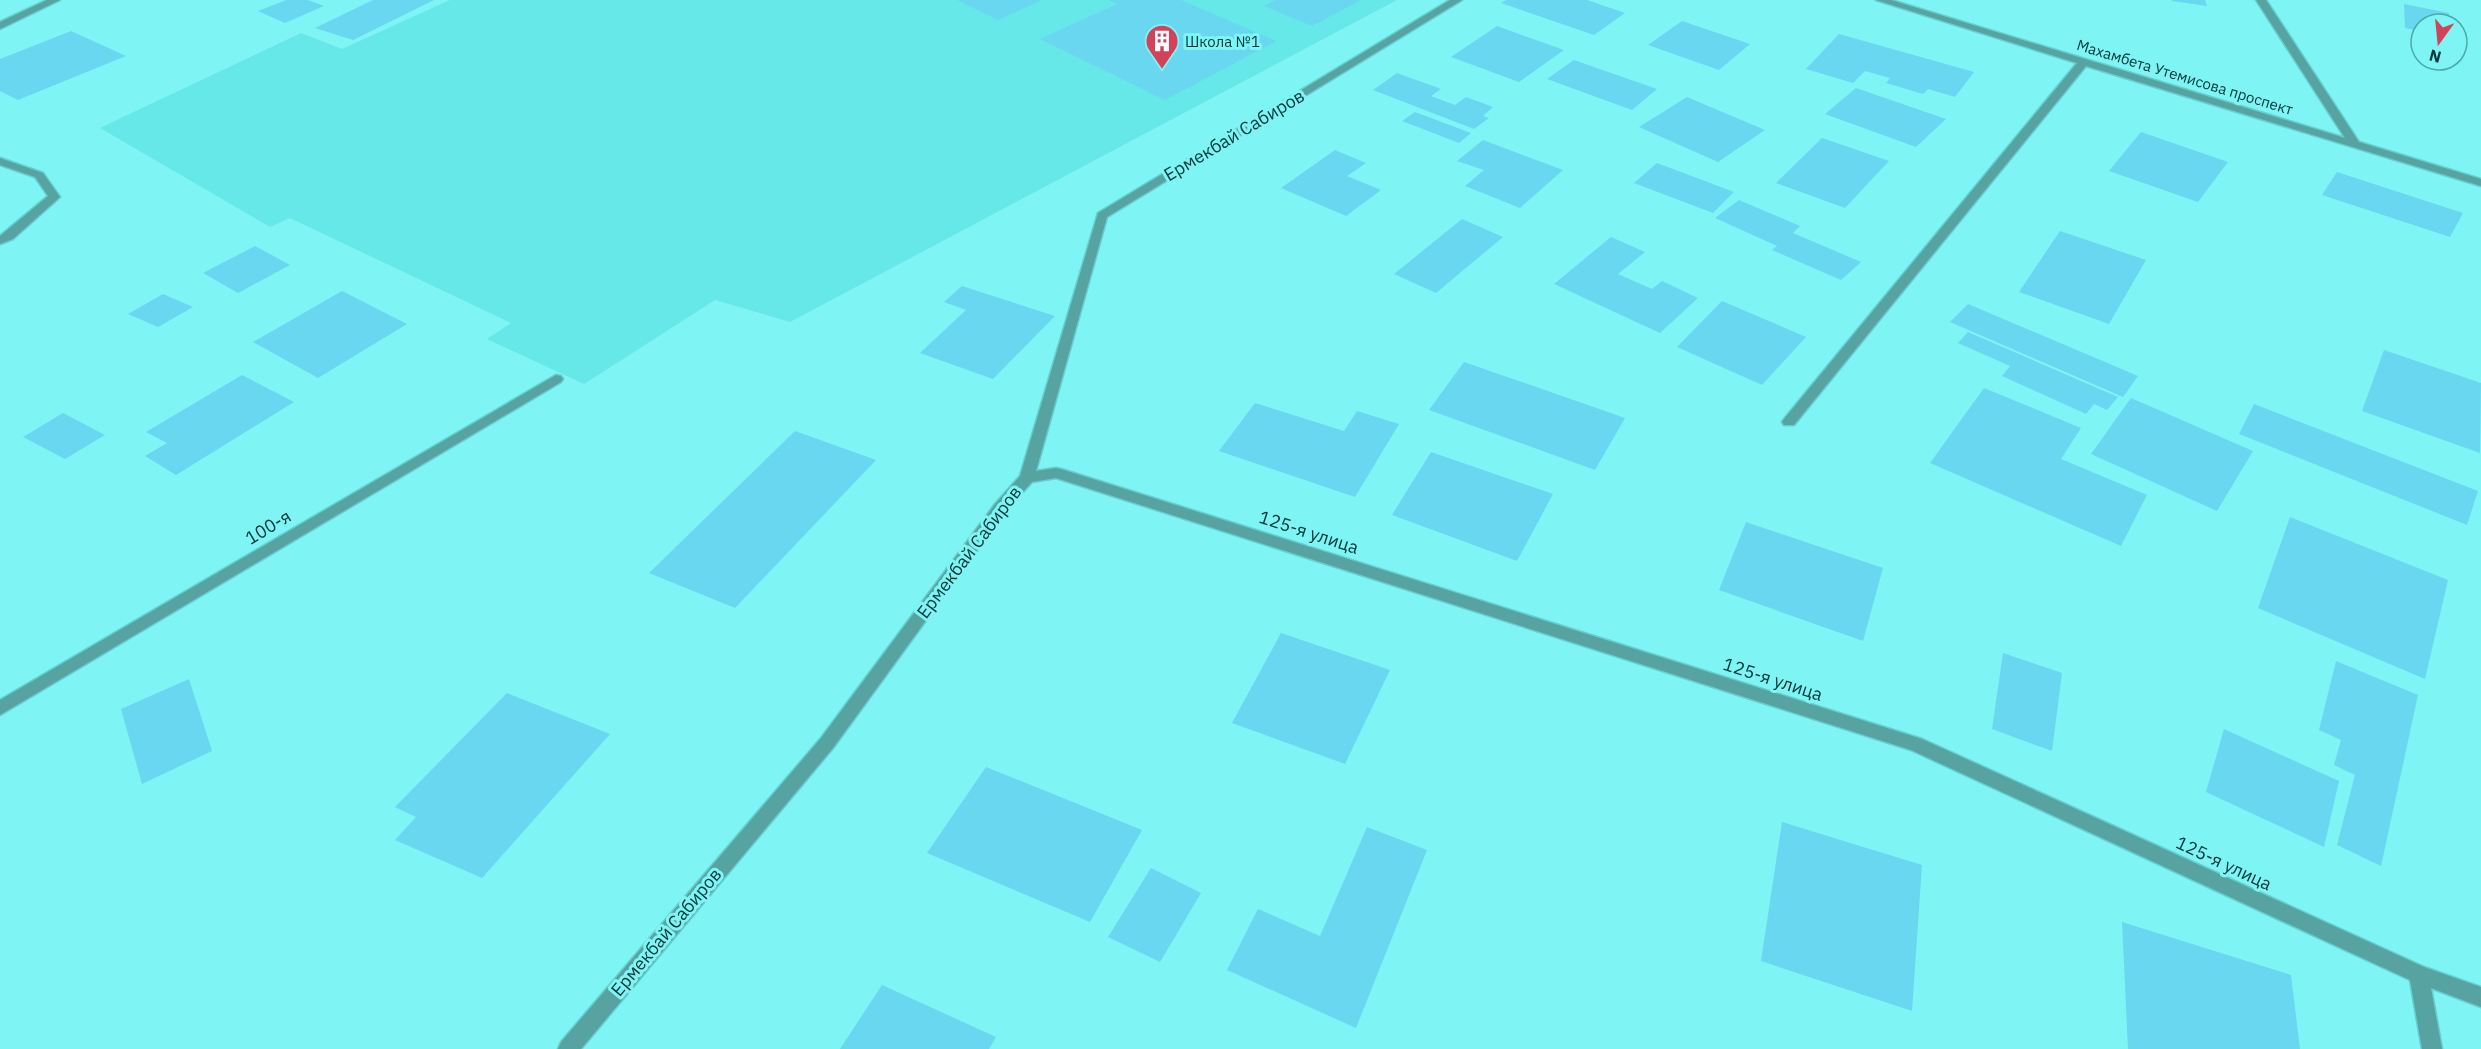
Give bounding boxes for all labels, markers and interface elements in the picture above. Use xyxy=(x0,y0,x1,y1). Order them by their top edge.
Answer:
north arrow xyxy=(2409,12,2469,72)
building icon: Школа №1 xyxy=(1144,23,1180,70)
place label: Школа №1 xyxy=(1185,32,1260,51)
street label: Махамбета Утемисова проспект xyxy=(2074,35,2296,119)
text: N xyxy=(2427,45,2443,68)
street label: Ермекбай Сабиров xyxy=(1159,84,1309,186)
street label: Ермекбай Сабиров xyxy=(912,481,1026,623)
street label: 100-я xyxy=(241,504,295,550)
street label: 125-я улица xyxy=(1256,505,1362,559)
street label: 125-я улица xyxy=(1720,652,1826,706)
street label: 125-я улица xyxy=(2172,831,2276,895)
street label: Ермекбай Сабиров xyxy=(606,863,726,1001)

